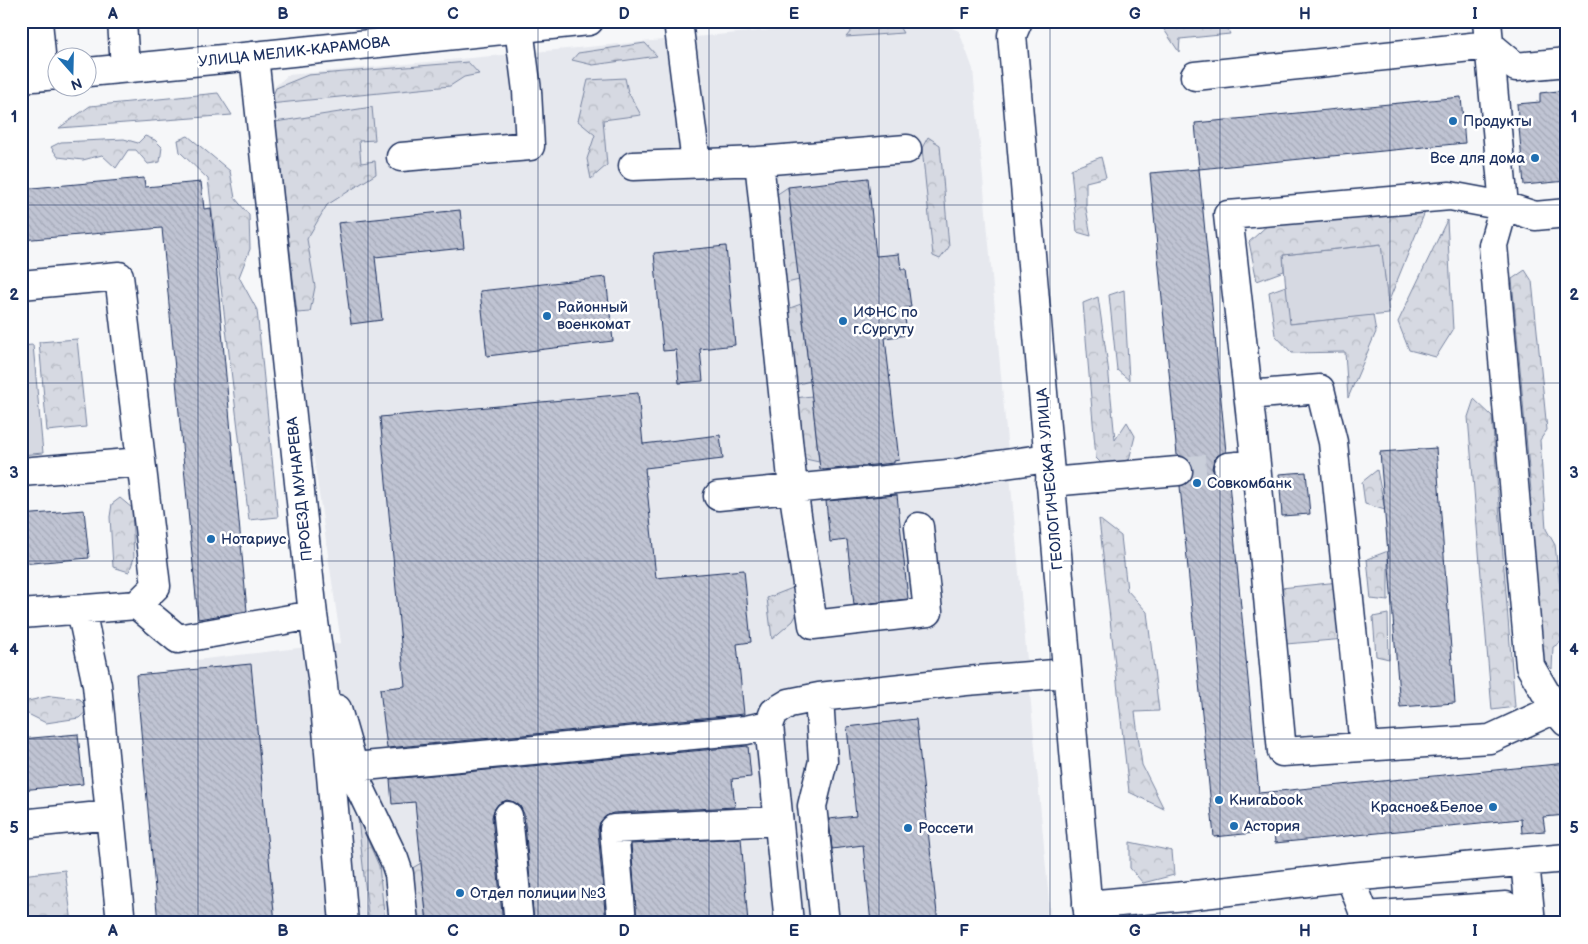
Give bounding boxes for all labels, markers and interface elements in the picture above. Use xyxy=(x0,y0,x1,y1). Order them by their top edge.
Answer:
text: A xyxy=(107,5,118,24)
text: B xyxy=(277,5,289,24)
text: C xyxy=(447,5,459,24)
text: D xyxy=(618,5,630,24)
text: E xyxy=(789,5,799,24)
text: F xyxy=(959,5,969,24)
text: G xyxy=(1129,5,1141,24)
text: H xyxy=(1299,5,1311,24)
text: I xyxy=(1472,5,1478,24)
street label: УЛИЦА МЕЛИК-КАРАМОВА xyxy=(197,32,392,72)
north arrow xyxy=(48,48,98,98)
text: N xyxy=(68,74,84,94)
text: 1 xyxy=(11,108,17,127)
text: 1 xyxy=(1571,108,1577,127)
place label: Продукты xyxy=(1463,112,1532,131)
marker: Продукты xyxy=(1447,115,1459,127)
place label: Все для дома xyxy=(1430,149,1525,168)
marker: Все для дома xyxy=(1529,152,1541,164)
text: 2 xyxy=(9,286,19,305)
text: 2 xyxy=(1569,286,1579,305)
place label: Районный военкомат xyxy=(557,298,631,334)
place label: ИФНС по г.Сургуту xyxy=(853,303,918,339)
marker: Районный военкомат xyxy=(541,310,553,322)
marker: ИФНС по г.Сургуту xyxy=(837,315,849,327)
street label: ГЕОЛОГИЧЕСКАЯ УЛИЦА xyxy=(1033,386,1067,571)
street label: ПРОЕЗД МУНАРЕВА xyxy=(283,415,317,562)
text: 3 xyxy=(9,464,19,483)
text: 3 xyxy=(1569,464,1579,483)
place label: Совкомбанк xyxy=(1207,474,1292,493)
marker: Совкомбанк xyxy=(1191,477,1203,489)
place label: Нотариус xyxy=(221,530,287,549)
marker: Нотариус xyxy=(205,533,217,545)
text: 4 xyxy=(9,641,19,660)
text: 4 xyxy=(1569,641,1579,660)
place label: Книгаbook xyxy=(1229,791,1303,810)
marker: Книгаbook xyxy=(1213,794,1225,806)
place label: Красное&Белое xyxy=(1371,798,1483,817)
marker: Красное&Белое xyxy=(1487,801,1499,813)
place label: Астория xyxy=(1243,817,1300,836)
text: 5 xyxy=(9,819,19,838)
place label: Россети xyxy=(918,819,974,838)
text: 5 xyxy=(1569,819,1579,838)
marker: Астория xyxy=(1228,820,1240,832)
marker: Россети xyxy=(902,822,914,834)
place label: Отдел полиции №3 xyxy=(470,884,606,903)
marker: Отдел полиции №3 xyxy=(454,887,466,899)
text: A xyxy=(107,922,118,941)
text: B xyxy=(277,922,289,941)
text: C xyxy=(447,922,459,941)
text: D xyxy=(618,922,630,941)
text: E xyxy=(789,922,799,941)
text: F xyxy=(959,922,969,941)
text: G xyxy=(1129,922,1141,941)
text: H xyxy=(1299,922,1311,941)
text: I xyxy=(1472,922,1478,941)

